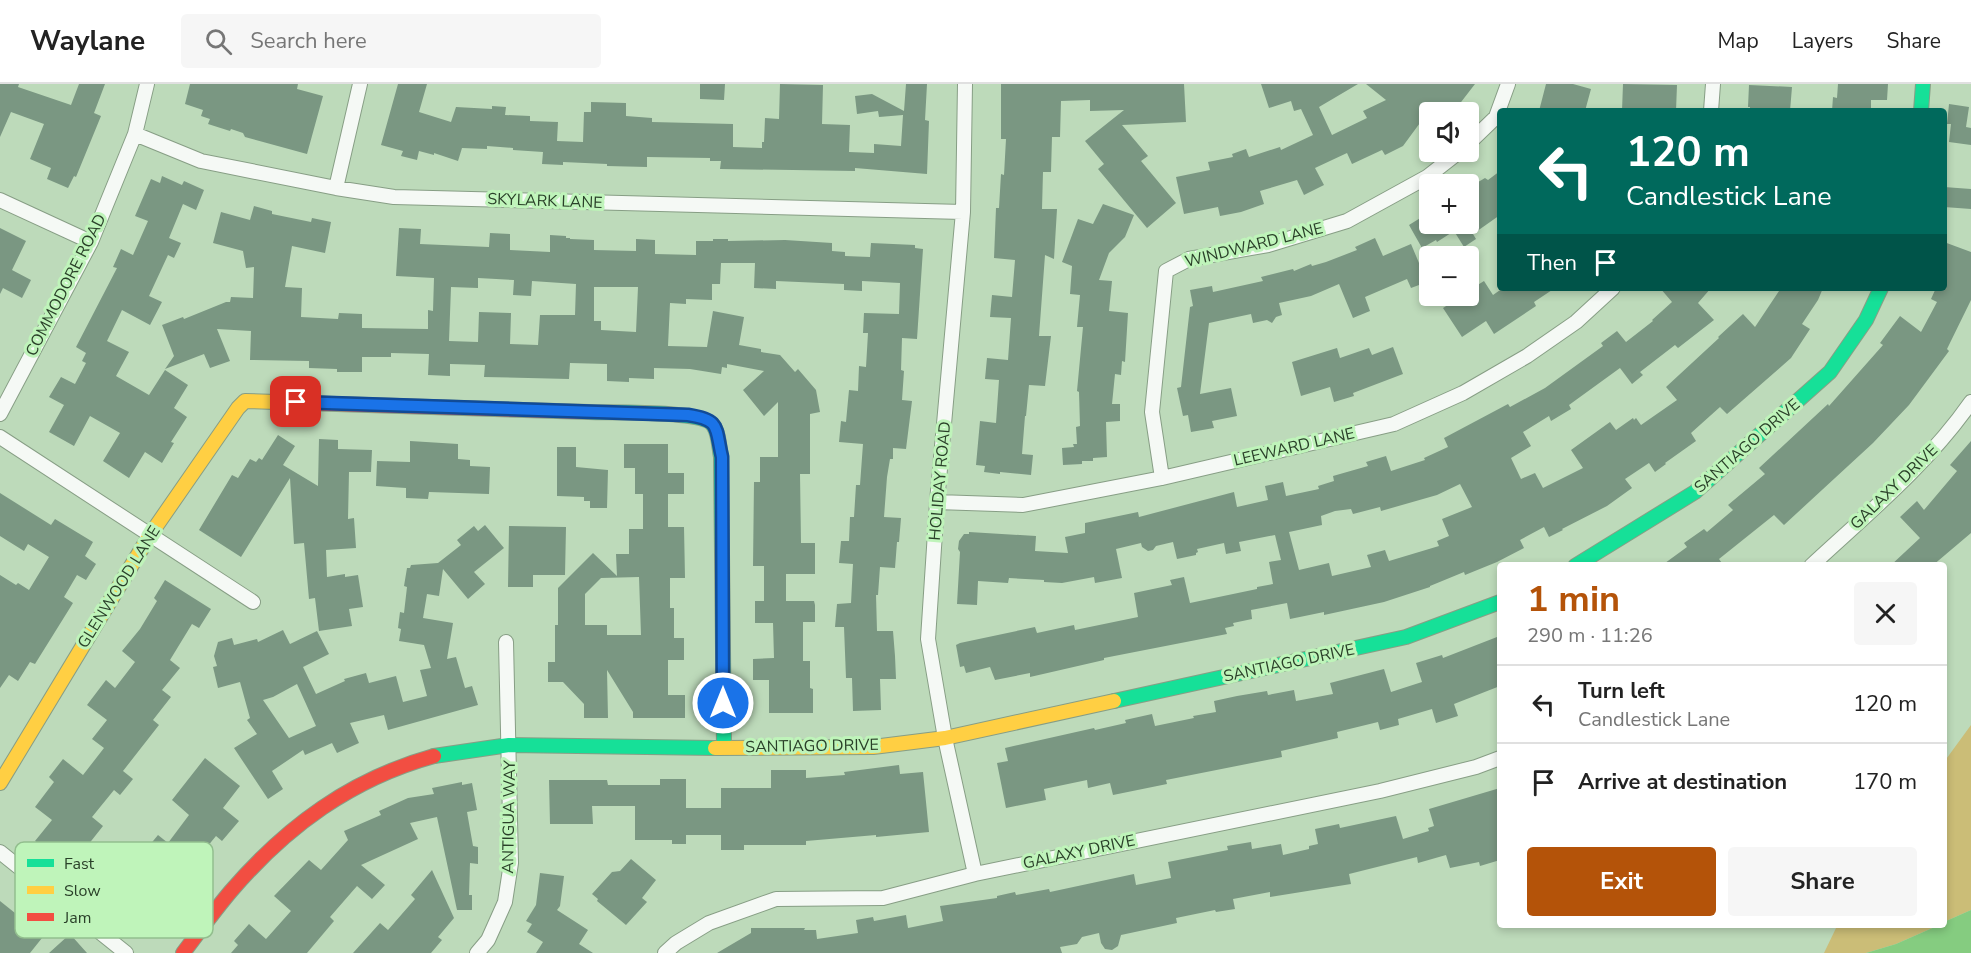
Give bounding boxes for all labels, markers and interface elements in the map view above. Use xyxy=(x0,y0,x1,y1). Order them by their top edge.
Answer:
search box xyxy=(181,14,601,68)
text: Waylane xyxy=(30,22,145,60)
icon: search xyxy=(202,25,235,58)
text: Search here xyxy=(250,26,367,56)
text: Map xyxy=(1717,27,1759,55)
text: Layers xyxy=(1792,27,1853,55)
text: Share xyxy=(1886,27,1941,55)
map controls xyxy=(1419,102,1479,306)
button: sound xyxy=(1419,102,1479,162)
text: 120 m xyxy=(1626,124,1750,181)
icon: left xyxy=(1527,132,1605,210)
button: + xyxy=(1419,174,1479,234)
text: Candlestick Lane xyxy=(1626,178,1832,215)
street label: SKYLARK LANE xyxy=(487,188,603,214)
street label: COMMODORE ROAD xyxy=(21,210,111,360)
street label: WINDWARD LANE xyxy=(1183,217,1325,273)
button: − xyxy=(1419,246,1479,306)
icon: arrive xyxy=(1589,246,1622,279)
text: Then xyxy=(1527,248,1577,278)
pin xyxy=(270,376,321,427)
icon: arrive xyxy=(279,385,312,418)
street label: SANTIAGO DRIVE xyxy=(1689,394,1805,498)
street label: HOLIDAY ROAD xyxy=(924,421,956,541)
street label: LEEWARD LANE xyxy=(1231,422,1357,472)
street label: GALAXY DRIVE xyxy=(1845,439,1943,535)
street label: GLENWOOD LANE xyxy=(72,522,166,652)
text: 1 min xyxy=(1527,575,1620,624)
button: close xyxy=(1854,582,1917,645)
text: 290 m · 11:26 xyxy=(1527,622,1653,649)
street label: SANTIAGO DRIVE xyxy=(1221,638,1357,688)
position arrow xyxy=(691,671,755,735)
text: Turn left xyxy=(1578,676,1665,706)
icon: left xyxy=(1527,688,1560,721)
text: 120 m xyxy=(1853,689,1917,719)
text: Candlestick Lane xyxy=(1578,706,1730,733)
street label: SANTIAGO DRIVE xyxy=(745,734,879,758)
street label: ANTIGUA WAY xyxy=(497,760,521,874)
icon: arrive xyxy=(1527,766,1560,799)
text: Arrive at destination xyxy=(1578,767,1787,797)
text: 170 m xyxy=(1853,767,1917,797)
street label: GALAXY DRIVE xyxy=(1021,829,1137,875)
legend xyxy=(15,842,213,938)
button: Exit xyxy=(1527,847,1716,916)
button: Share xyxy=(1728,847,1917,916)
text: Fast xyxy=(64,853,95,875)
text: Slow xyxy=(64,880,101,902)
text: Jam xyxy=(63,907,91,929)

